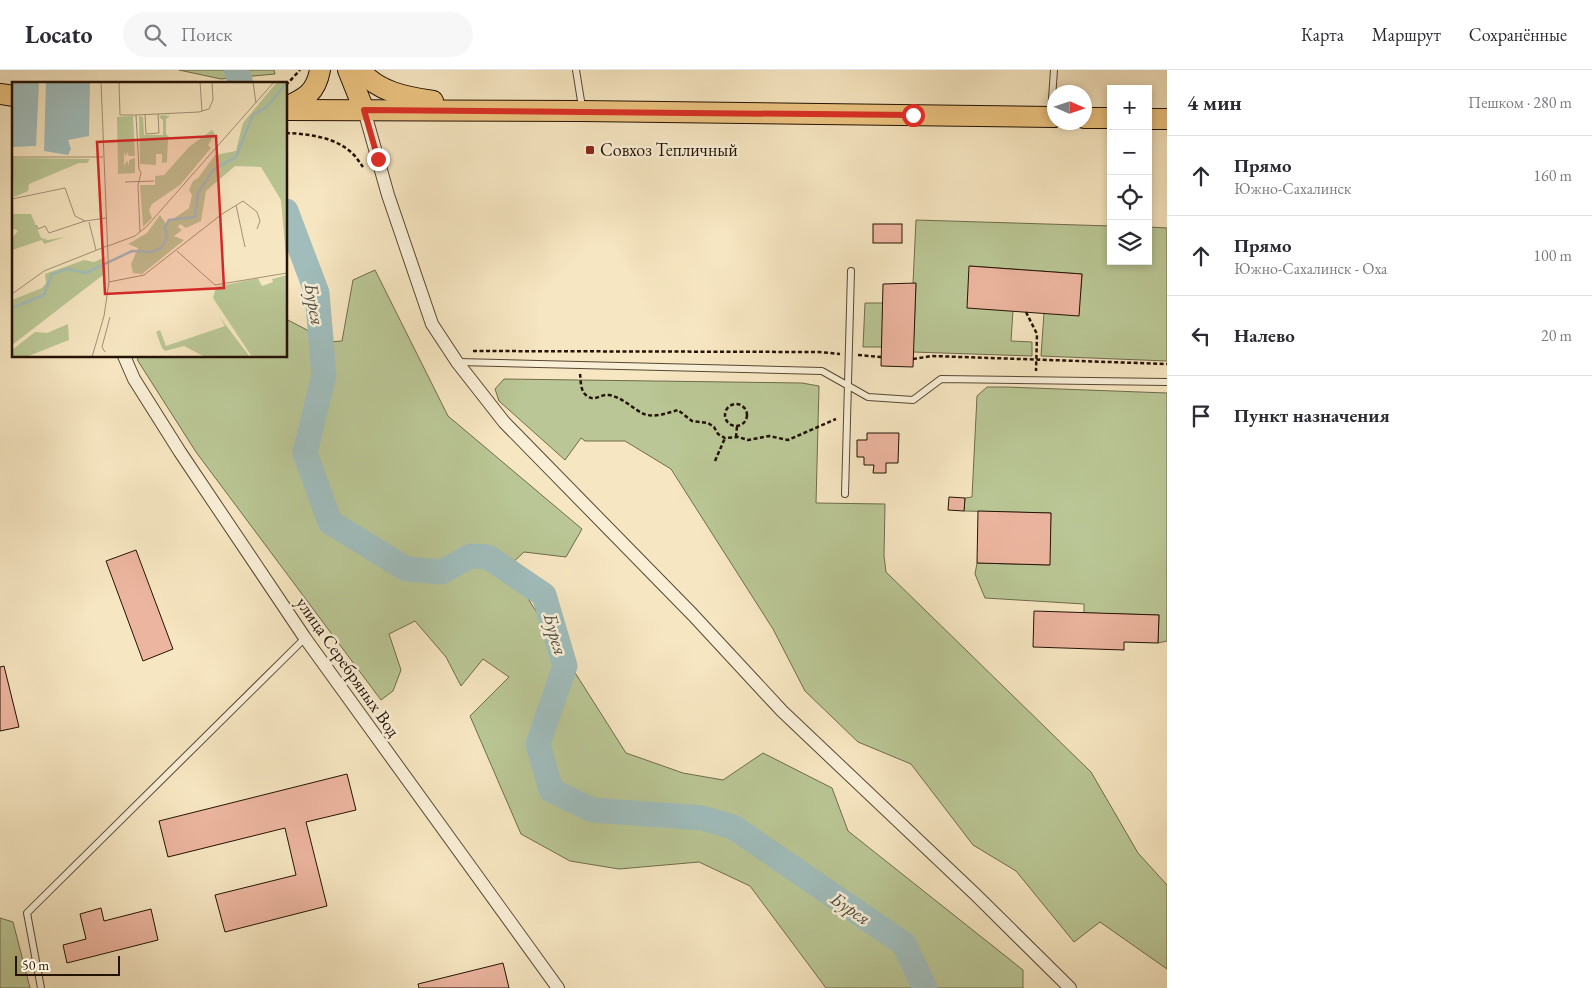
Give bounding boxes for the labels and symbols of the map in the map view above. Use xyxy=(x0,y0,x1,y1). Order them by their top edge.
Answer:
inset map xyxy=(12,82,288,358)
north arrow xyxy=(1047,85,1092,130)
route start xyxy=(902,104,925,127)
place label: Совхоз Тепличный xyxy=(600,138,738,161)
marker: Совхоз Тепличный xyxy=(584,144,596,156)
route end xyxy=(367,148,390,171)
water label: Бурея xyxy=(298,280,331,327)
street label: улица Серебряных Вод xyxy=(291,592,406,741)
water label: Бурея xyxy=(537,609,573,658)
water label: Бурея xyxy=(825,886,875,931)
scale bar xyxy=(15,953,120,976)

